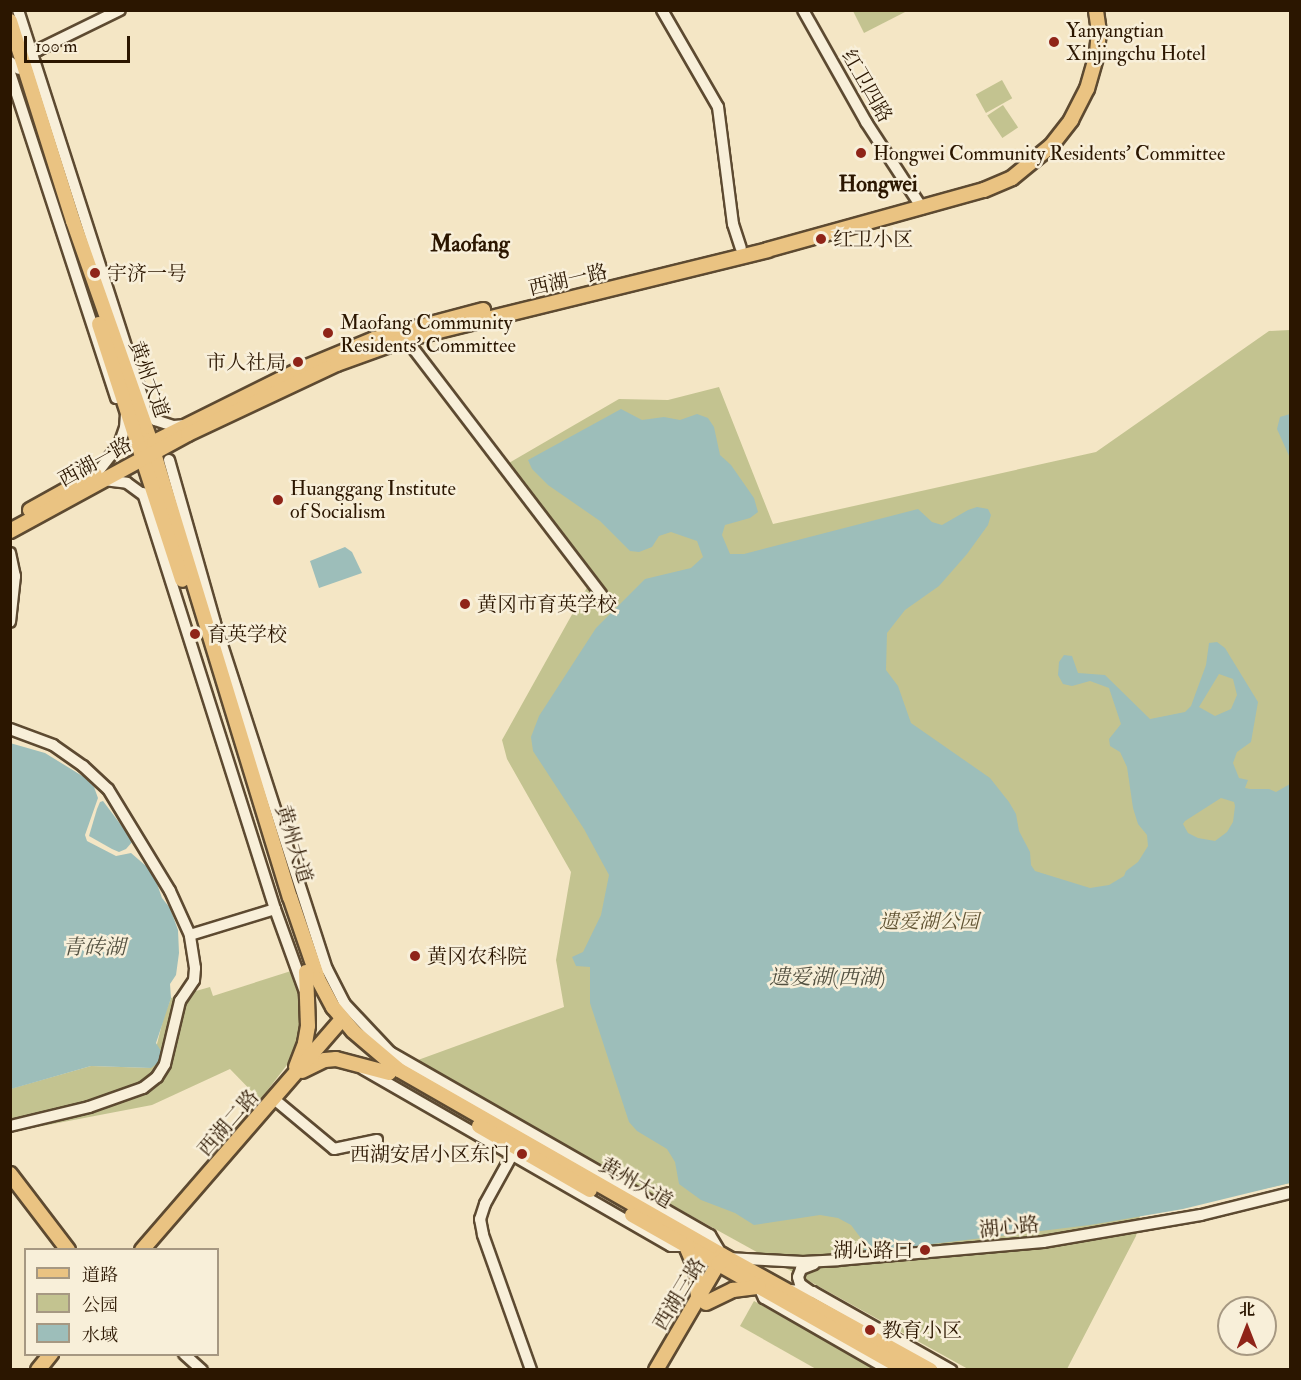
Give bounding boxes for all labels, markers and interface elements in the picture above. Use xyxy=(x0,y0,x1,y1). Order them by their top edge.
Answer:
place label: Yanyangtian Xinjingchu Hotel xyxy=(1066,19,1206,66)
scale bar xyxy=(27,24,134,62)
text: 100 m xyxy=(35,35,78,58)
marker: Yanyangtian Xinjingchu Hotel xyxy=(1047,35,1061,49)
street label: 红卫四路 xyxy=(837,45,897,127)
place label: Hongwei Community Residents' Committee xyxy=(873,141,1225,165)
marker: Hongwei Community Residents' Committee xyxy=(854,146,868,160)
district label: Hongwei xyxy=(839,172,917,198)
place label: 红卫小区 xyxy=(833,227,913,251)
district label: Maofang xyxy=(430,232,510,258)
marker: 红卫小区 xyxy=(814,232,828,246)
street label: 西湖一路 xyxy=(526,259,610,301)
place label: 宇济一号 xyxy=(107,261,187,285)
marker: 宇济一号 xyxy=(88,266,102,280)
place label: Maofang Community Residents' Committee xyxy=(340,310,516,357)
marker: Maofang Community Residents' Committee xyxy=(321,326,335,340)
street label: 黄州大道 xyxy=(124,337,174,421)
place label: 市人社局 xyxy=(206,350,286,374)
marker: 市人社局 xyxy=(291,355,305,369)
street label: 西湖一路 xyxy=(54,432,136,492)
place label: Huanggang Institute of Socialism xyxy=(290,476,456,523)
marker: Huanggang Institute of Socialism xyxy=(271,493,285,507)
place label: 黄冈市育英学校 xyxy=(477,592,617,616)
marker: 黄冈市育英学校 xyxy=(458,597,472,611)
place label: 育英学校 xyxy=(207,622,287,646)
marker: 育英学校 xyxy=(188,627,202,641)
street label: 黄州大道 xyxy=(271,802,317,886)
park label: 遗爱湖公园 xyxy=(879,909,979,933)
water label: 青砖湖 xyxy=(63,935,125,961)
place label: 黄冈农科院 xyxy=(427,944,527,968)
marker: 黄冈农科院 xyxy=(408,949,422,963)
water label: 遗爱湖(西湖) xyxy=(769,965,885,991)
street label: 西湖二路 xyxy=(193,1085,263,1161)
place label: 西湖安居小区东门 xyxy=(350,1142,510,1166)
marker: 西湖安居小区东门 xyxy=(515,1147,529,1161)
street label: 黄州大道 xyxy=(595,1153,677,1213)
street label: 湖心路 xyxy=(978,1212,1040,1242)
place label: 湖心路口 xyxy=(833,1238,913,1262)
marker: 湖心路口 xyxy=(918,1243,932,1257)
legend xyxy=(24,1248,219,1356)
street label: 西湖三路 xyxy=(648,1254,710,1334)
text: 道路 xyxy=(82,1264,118,1287)
text: 公园 xyxy=(82,1294,118,1317)
north arrow xyxy=(1217,1296,1277,1356)
text: 北 xyxy=(1239,1300,1255,1320)
place label: 教育小区 xyxy=(882,1318,962,1342)
marker: 教育小区 xyxy=(863,1323,877,1337)
text: 水域 xyxy=(82,1324,118,1347)

